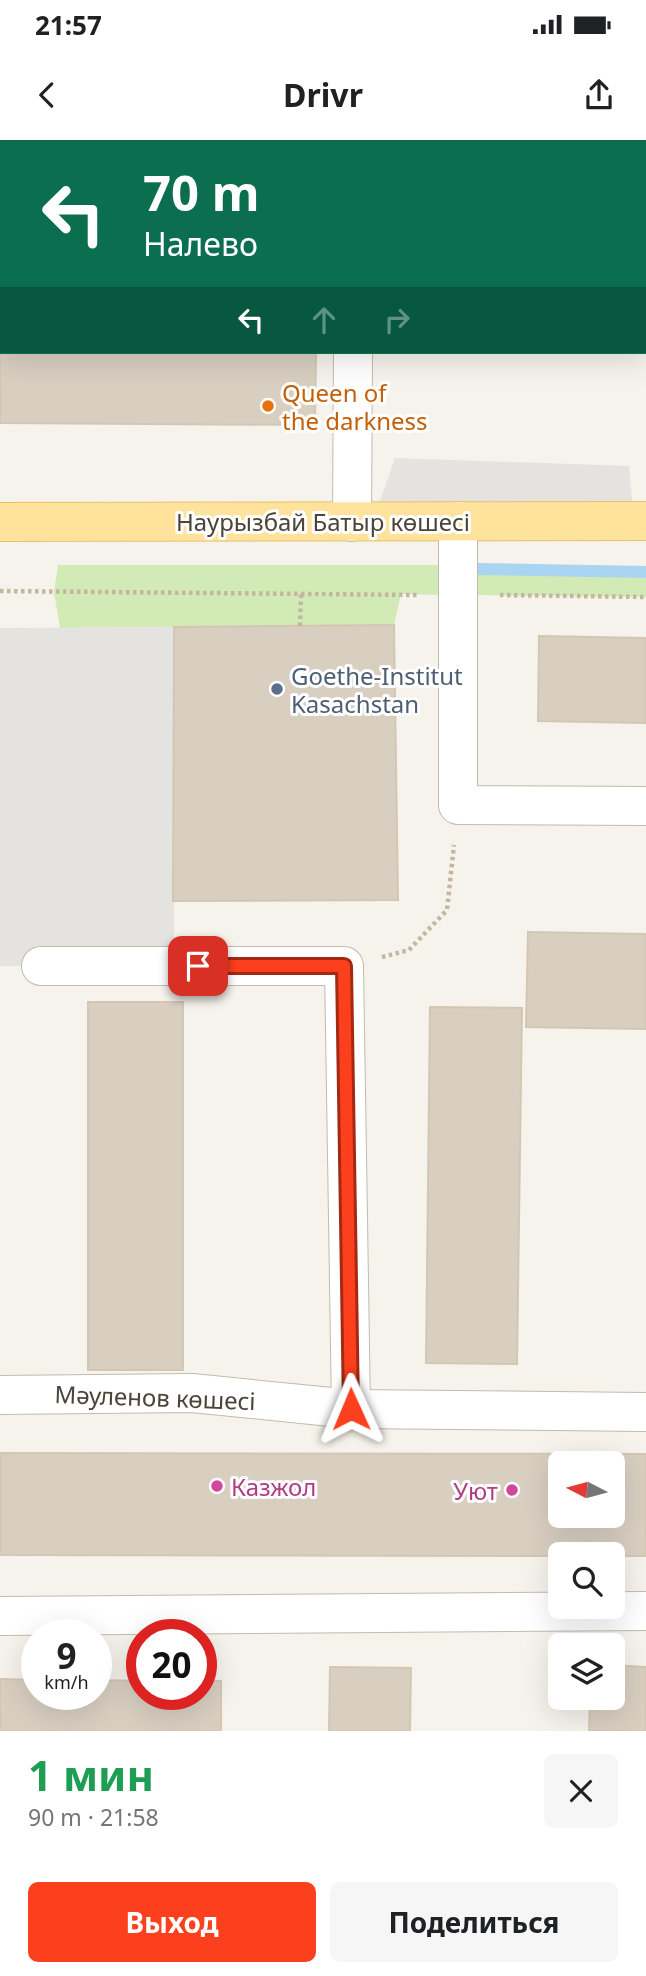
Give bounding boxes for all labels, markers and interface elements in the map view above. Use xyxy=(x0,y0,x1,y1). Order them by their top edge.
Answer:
text: 21:57 xyxy=(35,7,102,43)
text: Drivr xyxy=(283,73,363,116)
icon: back xyxy=(28,76,66,114)
icon: share xyxy=(580,76,618,114)
text: 70 m xyxy=(143,159,260,225)
icon: left xyxy=(28,168,119,259)
text: Налево xyxy=(143,222,258,265)
icon: left xyxy=(232,301,270,339)
icon: ahead xyxy=(305,301,343,339)
icon: right xyxy=(378,301,416,339)
place label: Queen of the darkness xyxy=(282,376,428,437)
marker: Queen of the darkness xyxy=(260,398,276,414)
street label: Наурызбай Батыр көшесі xyxy=(176,505,470,538)
place label: Goethe-Institut Kasachstan xyxy=(291,659,463,720)
marker: Goethe-Institut Kasachstan xyxy=(269,681,285,697)
pin xyxy=(168,936,228,996)
icon: arrive xyxy=(179,947,217,985)
position arrow xyxy=(314,1372,388,1446)
street label: Мәуленов көшесі xyxy=(54,1377,256,1417)
north arrow xyxy=(548,1451,625,1528)
map controls xyxy=(548,1451,625,1710)
place label: Казжол xyxy=(231,1470,316,1503)
place label: Уют xyxy=(453,1474,498,1507)
marker: Казжол xyxy=(209,1478,225,1494)
marker: Уют xyxy=(504,1482,520,1498)
button: search xyxy=(548,1542,625,1619)
speed limit sign: 20 xyxy=(126,1619,217,1710)
text: 9 xyxy=(56,1632,77,1679)
button: layers xyxy=(548,1633,625,1710)
text: km/h xyxy=(44,1670,89,1694)
text: 1 мин xyxy=(28,1746,154,1803)
button: close xyxy=(544,1754,618,1828)
text: 90 m · 21:58 xyxy=(28,1801,159,1833)
button: Выход xyxy=(28,1882,316,1962)
button: Поделиться xyxy=(330,1882,618,1962)

